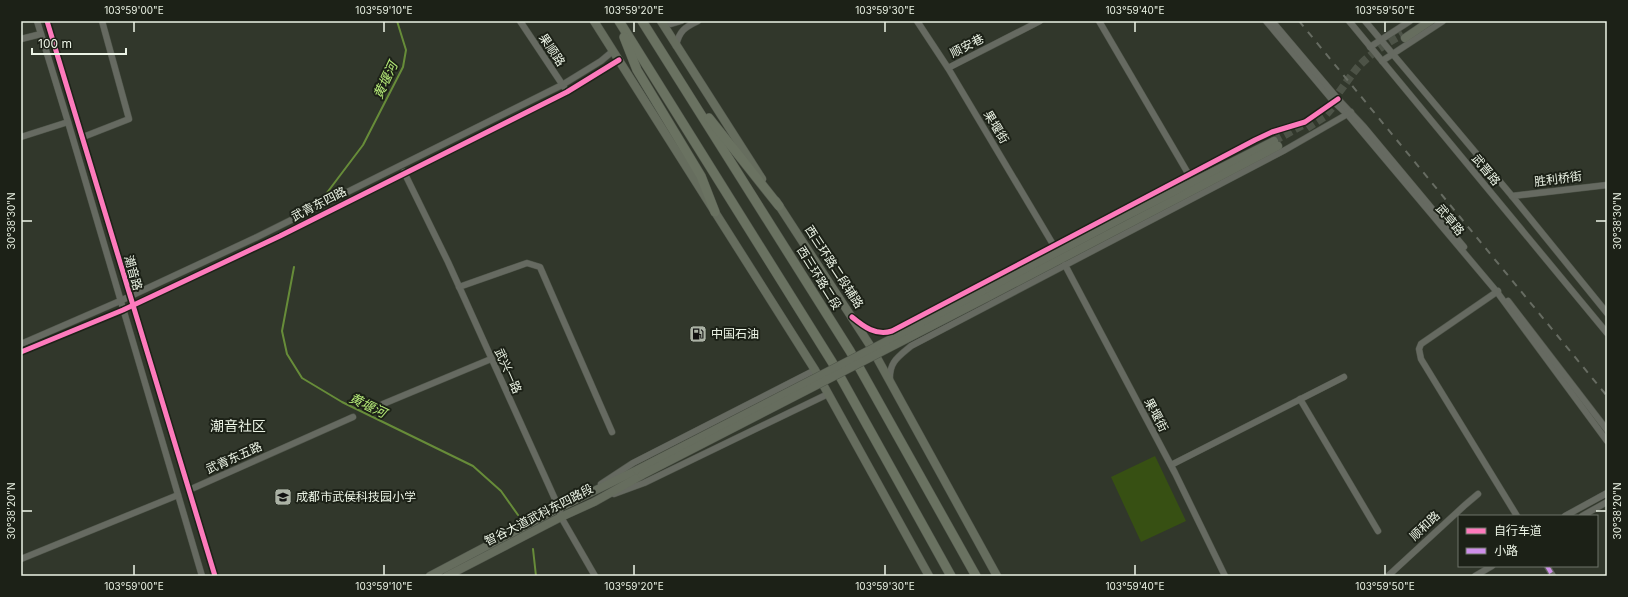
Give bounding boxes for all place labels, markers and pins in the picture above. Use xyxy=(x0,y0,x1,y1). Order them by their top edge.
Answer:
fuel station icon: 中国石油 xyxy=(688,324,708,344)
place label: 中国石油 xyxy=(711,326,759,341)
school or university icon: 成都市武侯科技园小学 xyxy=(273,487,293,507)
place label: 成都市武侯科技园小学 xyxy=(296,489,416,504)

